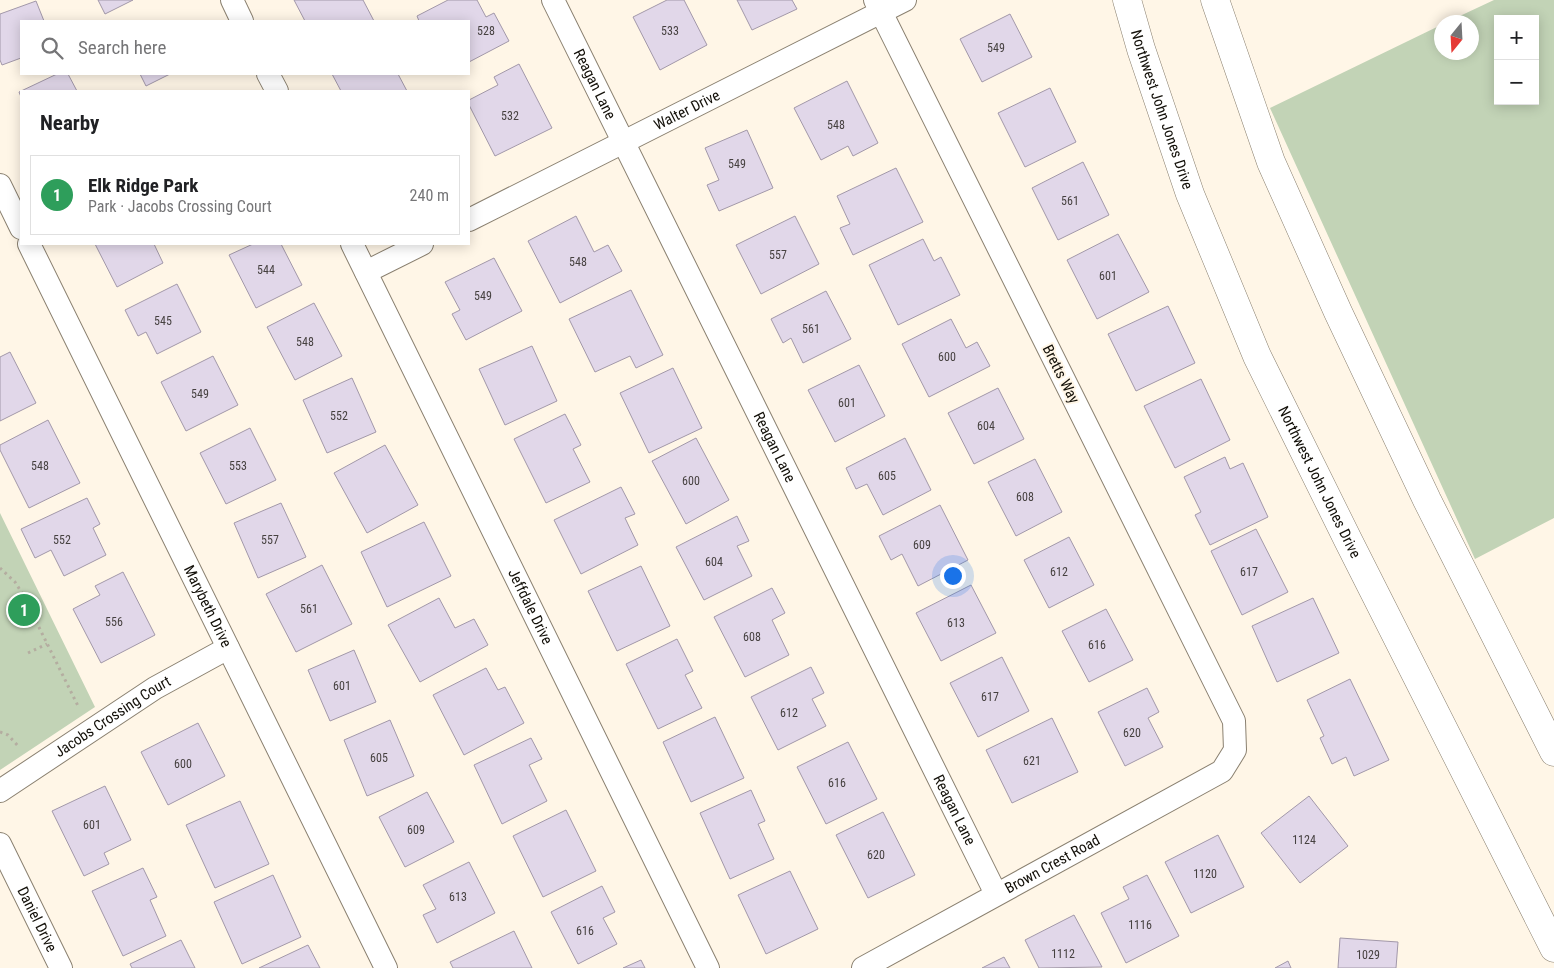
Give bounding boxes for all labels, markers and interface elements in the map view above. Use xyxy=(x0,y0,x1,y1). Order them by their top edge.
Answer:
north arrow xyxy=(1434,15,1479,60)
map controls xyxy=(1494,15,1539,105)
button: + xyxy=(1494,15,1539,60)
search box xyxy=(20,20,470,75)
house number: 528 xyxy=(477,24,495,38)
house number: 533 xyxy=(661,24,679,38)
street label: Northwest John Jones Drive xyxy=(1127,28,1197,192)
icon: search xyxy=(38,34,66,62)
text: Search here xyxy=(78,36,166,59)
house number: 549 xyxy=(987,41,1005,55)
street label: Reagan Lane xyxy=(570,46,620,122)
button: − xyxy=(1494,60,1539,105)
street label: Walter Drive xyxy=(651,86,723,134)
house number: 532 xyxy=(501,109,519,123)
text: Nearby xyxy=(40,111,99,135)
house number: 548 xyxy=(827,118,845,132)
house number: 549 xyxy=(728,157,746,171)
text: Elk Ridge Park xyxy=(88,174,198,197)
text: 1 xyxy=(53,186,61,205)
text: 240 m xyxy=(410,186,449,205)
house number: 561 xyxy=(1061,194,1079,208)
text: Park · Jacobs Crossing Court xyxy=(88,197,272,216)
house number: 557 xyxy=(769,248,787,262)
house number: 548 xyxy=(569,255,587,269)
house number: 544 xyxy=(257,263,275,277)
house number: 601 xyxy=(1099,269,1117,283)
house number: 549 xyxy=(474,289,492,303)
house number: 545 xyxy=(154,314,172,328)
house number: 561 xyxy=(802,322,820,336)
house number: 548 xyxy=(296,335,314,349)
street label: Bretts Way xyxy=(1039,342,1083,406)
house number: 600 xyxy=(938,350,956,364)
house number: 549 xyxy=(191,387,209,401)
house number: 601 xyxy=(838,396,856,410)
street label: Northwest John Jones Drive xyxy=(1274,403,1365,561)
house number: 552 xyxy=(330,409,348,423)
street label: Reagan Lane xyxy=(750,409,800,485)
house number: 604 xyxy=(977,419,995,433)
house number: 548 xyxy=(31,459,49,473)
house number: 553 xyxy=(229,459,247,473)
house number: 605 xyxy=(878,469,896,483)
house number: 600 xyxy=(682,474,700,488)
house number: 608 xyxy=(1016,490,1034,504)
house number: 552 xyxy=(53,533,71,547)
house number: 557 xyxy=(261,533,279,547)
house number: 609 xyxy=(913,538,931,552)
house number: 604 xyxy=(705,555,723,569)
street label: Marybeth Drive xyxy=(180,562,235,650)
your location xyxy=(940,563,966,589)
house number: 612 xyxy=(1050,565,1068,579)
house number: 617 xyxy=(1240,565,1258,579)
street label: Jeffdale Drive xyxy=(504,566,556,647)
pin: 1 xyxy=(8,591,40,629)
house number: 561 xyxy=(300,602,318,616)
house number: 556 xyxy=(105,615,123,629)
house number: 613 xyxy=(947,616,965,630)
house number: 608 xyxy=(743,630,761,644)
house number: 616 xyxy=(1088,638,1106,652)
street label: Jacobs Crossing Court xyxy=(51,672,174,761)
house number: 601 xyxy=(333,679,351,693)
house number: 617 xyxy=(981,690,999,704)
house number: 612 xyxy=(780,706,798,720)
house number: 620 xyxy=(1123,726,1141,740)
house number: 605 xyxy=(370,751,388,765)
house number: 621 xyxy=(1023,754,1041,768)
house number: 600 xyxy=(174,757,192,771)
street label: Reagan Lane xyxy=(929,772,979,848)
house number: 616 xyxy=(828,776,846,790)
house number: 601 xyxy=(83,818,101,832)
house number: 609 xyxy=(407,823,425,837)
street label: Brown Crest Road xyxy=(1002,831,1103,897)
house number: 1124 xyxy=(1292,833,1316,847)
house number: 620 xyxy=(867,848,885,862)
house number: 1120 xyxy=(1193,867,1217,881)
street label: Daniel Drive xyxy=(13,884,61,955)
house number: 613 xyxy=(449,890,467,904)
house number: 1116 xyxy=(1128,918,1152,932)
house number: 616 xyxy=(576,924,594,938)
house number: 1112 xyxy=(1051,947,1075,961)
house number: 1029 xyxy=(1356,948,1380,962)

